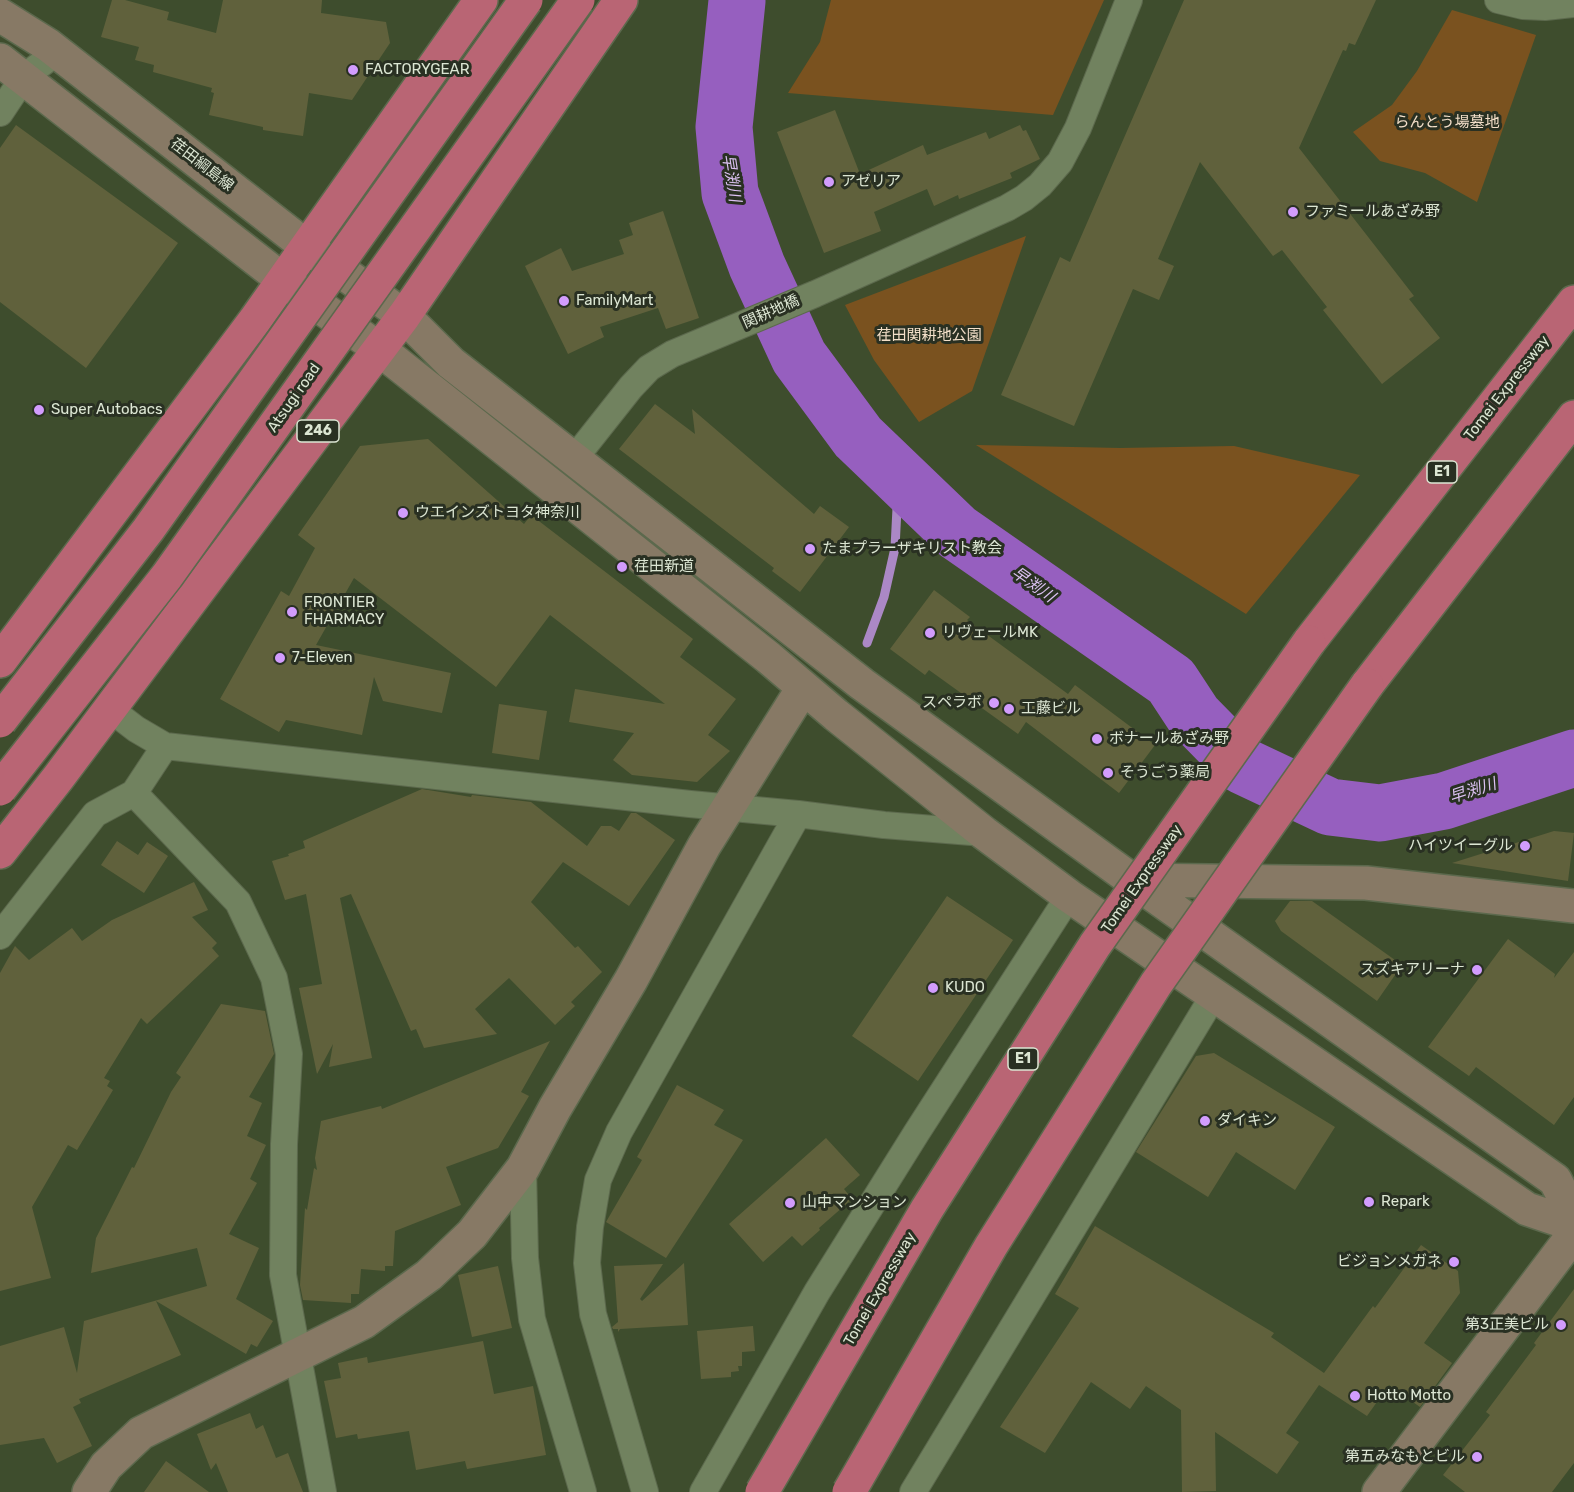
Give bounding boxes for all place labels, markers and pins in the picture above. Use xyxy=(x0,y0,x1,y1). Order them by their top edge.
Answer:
place label: FACTORYGEAR xyxy=(365,61,469,79)
marker: FACTORYGEAR xyxy=(346,63,360,77)
place label: アゼリア xyxy=(841,173,901,191)
marker: アゼリア xyxy=(822,175,836,189)
place label: ファミールあざみ野 xyxy=(1305,203,1440,221)
marker: ファミールあざみ野 xyxy=(1286,205,1300,219)
place label: FamilyMart xyxy=(576,292,653,310)
marker: FamilyMart xyxy=(557,294,571,308)
place label: Super Autobacs xyxy=(51,401,163,419)
marker: Super Autobacs xyxy=(32,403,46,417)
place label: ウエインズトヨタ神奈川 xyxy=(415,504,580,522)
marker: ウエインズトヨタ神奈川 xyxy=(396,506,410,520)
place label: たまプラーザキリスト教会 xyxy=(822,540,1002,558)
marker: たまプラーザキリスト教会 xyxy=(803,542,817,556)
place label: 荏田新道 xyxy=(634,558,694,576)
marker: 荏田新道 xyxy=(615,560,629,574)
place label: FRONTIER FHARMACY xyxy=(304,594,385,629)
marker: FRONTIER FHARMACY xyxy=(285,605,299,619)
place label: リヴェールMK xyxy=(942,624,1038,642)
marker: リヴェールMK xyxy=(923,626,937,640)
place label: 7-Eleven xyxy=(292,649,353,667)
marker: 7-Eleven xyxy=(273,651,287,665)
place label: スペラボ xyxy=(922,694,982,712)
marker: スペラボ xyxy=(987,696,1001,710)
place label: 工藤ビル xyxy=(1021,700,1081,718)
marker: 工藤ビル xyxy=(1002,702,1016,716)
place label: ボナールあざみ野 xyxy=(1109,730,1229,748)
marker: ボナールあざみ野 xyxy=(1090,732,1104,746)
place label: そうごう薬局 xyxy=(1120,764,1210,782)
marker: そうごう薬局 xyxy=(1101,766,1115,780)
place label: ハイツイーグル xyxy=(1408,837,1513,855)
marker: ハイツイーグル xyxy=(1518,839,1532,853)
place label: スズキアリーナ xyxy=(1360,961,1465,979)
marker: スズキアリーナ xyxy=(1470,963,1484,977)
place label: KUDO xyxy=(945,979,985,997)
marker: KUDO xyxy=(926,981,940,995)
place label: ダイキン xyxy=(1217,1112,1277,1130)
marker: ダイキン xyxy=(1198,1114,1212,1128)
place label: Repark xyxy=(1381,1193,1430,1211)
place label: 山中マンション xyxy=(802,1194,907,1212)
marker: Repark xyxy=(1362,1195,1376,1209)
marker: 山中マンション xyxy=(783,1196,797,1210)
place label: ビジョンメガネ xyxy=(1337,1253,1442,1271)
marker: ビジョンメガネ xyxy=(1447,1255,1461,1269)
place label: 第3正美ビル xyxy=(1465,1316,1549,1334)
marker: 第3正美ビル xyxy=(1554,1318,1568,1332)
place label: Hotto Motto xyxy=(1367,1387,1451,1405)
marker: Hotto Motto xyxy=(1348,1389,1362,1403)
place label: 第五みなもとビル xyxy=(1345,1448,1465,1466)
marker: 第五みなもとビル xyxy=(1470,1450,1484,1464)

